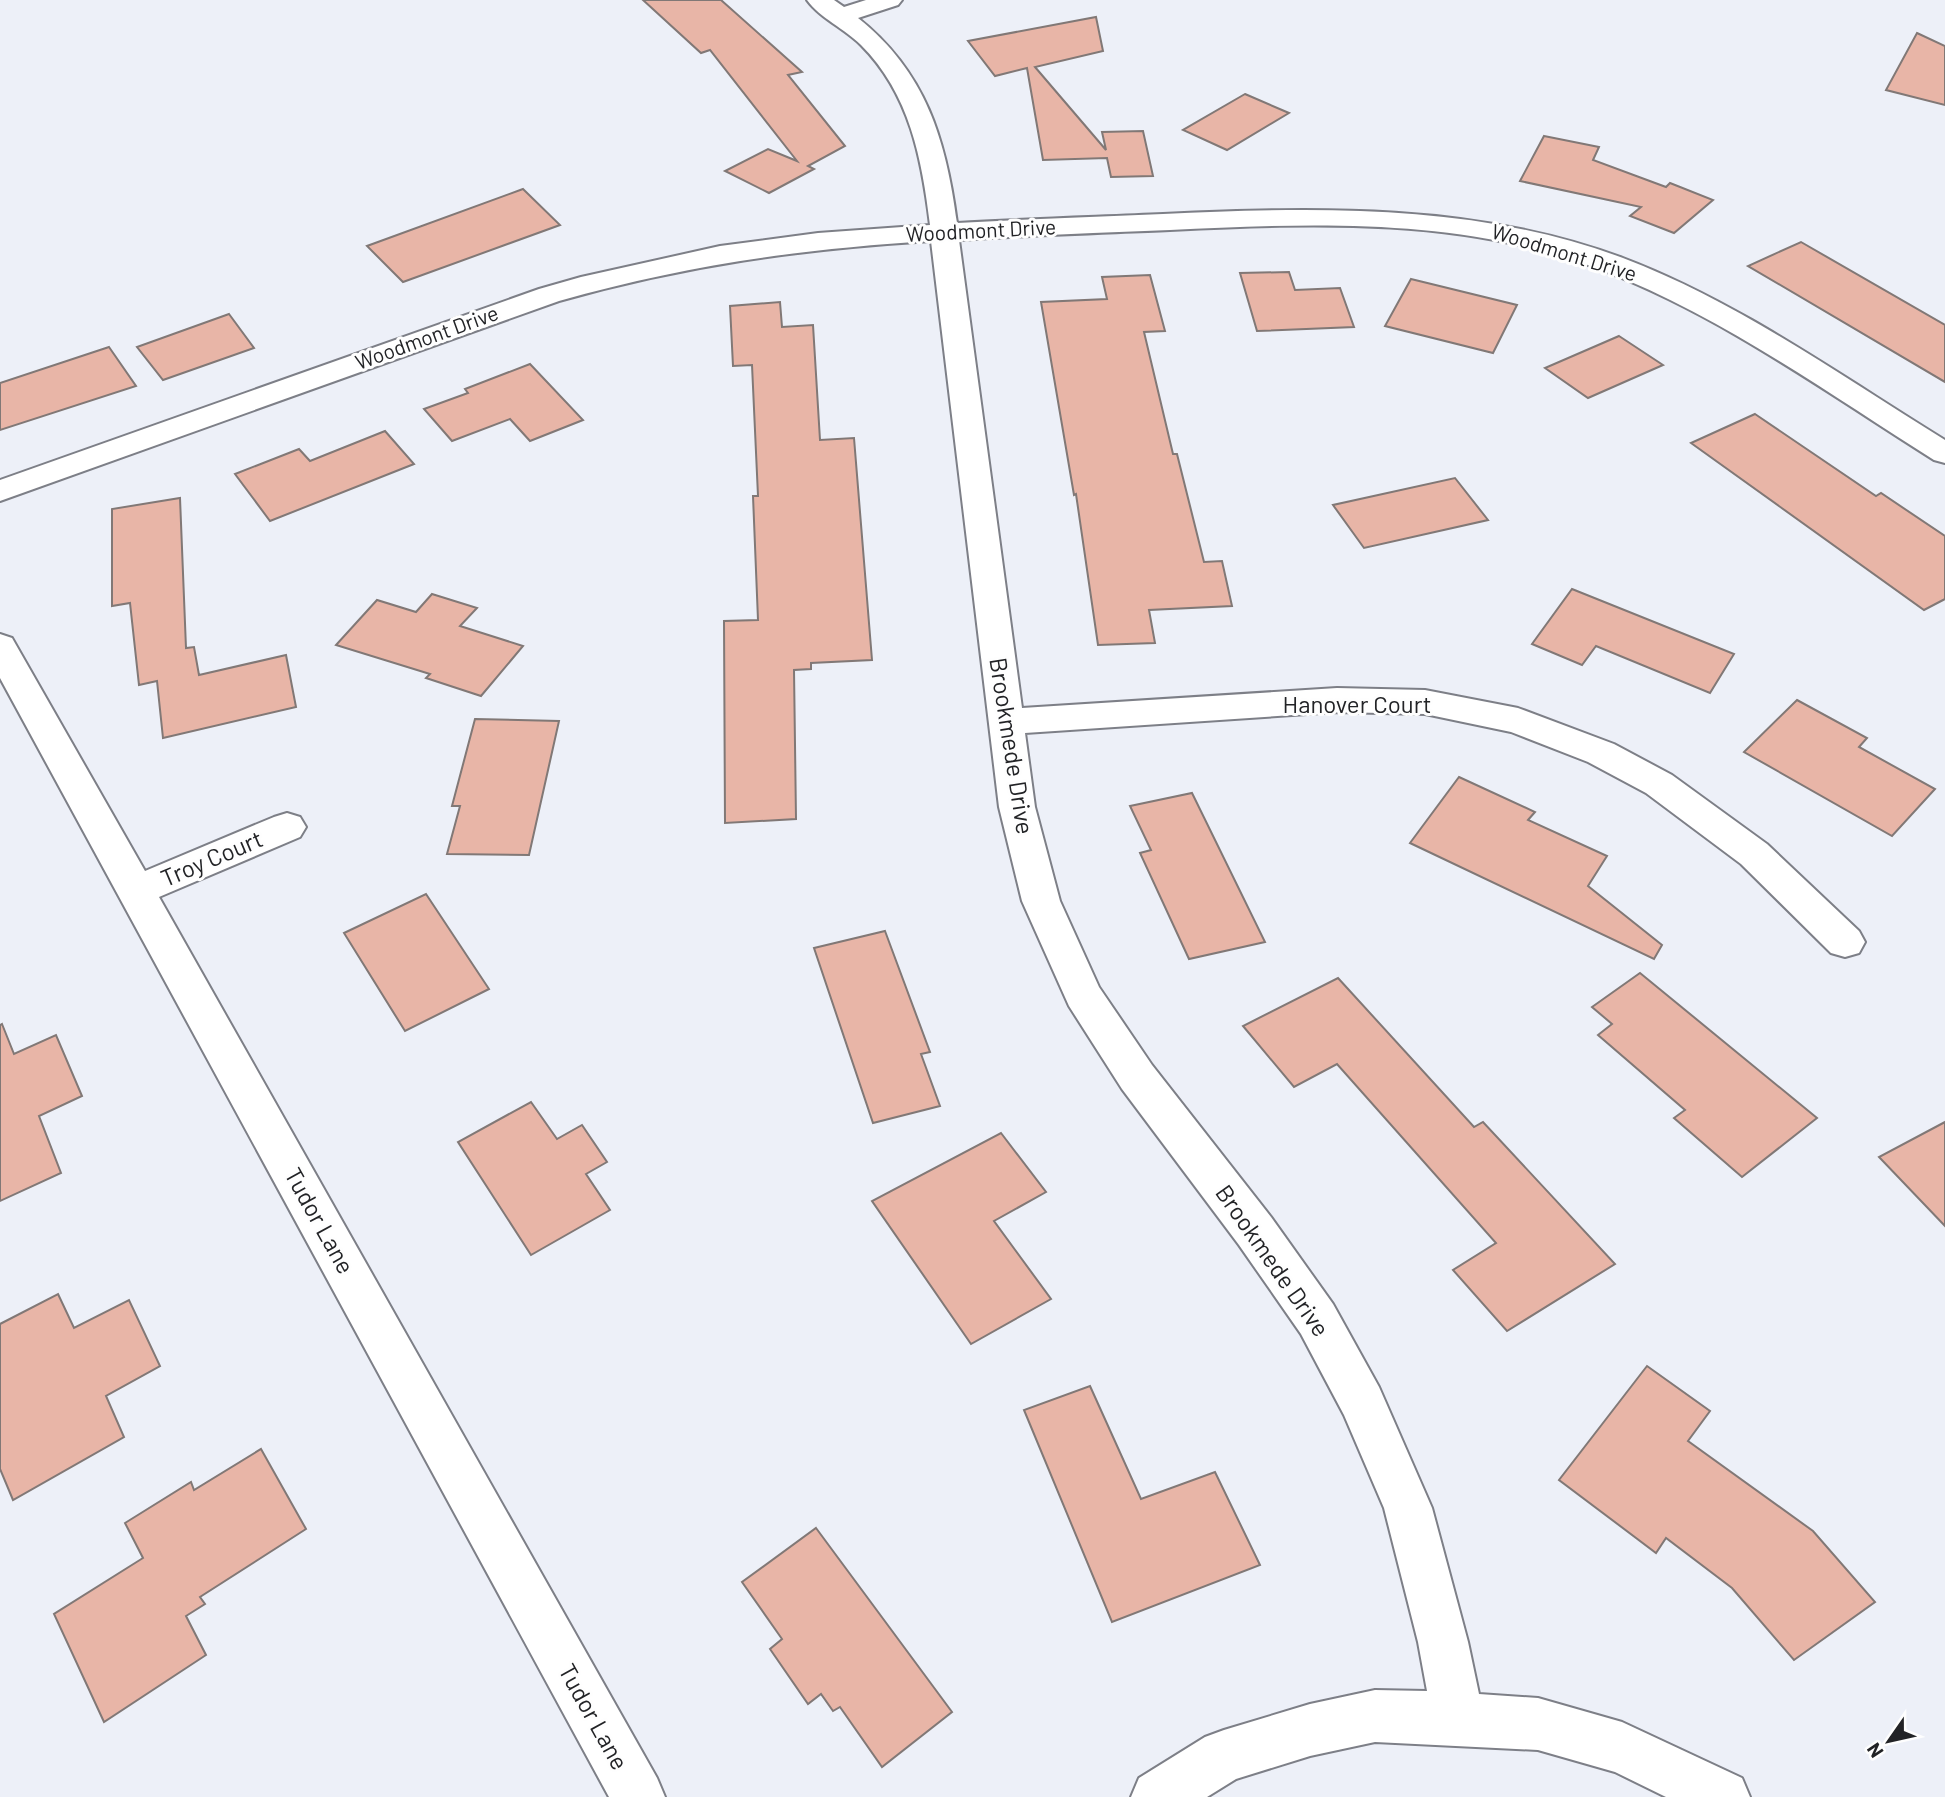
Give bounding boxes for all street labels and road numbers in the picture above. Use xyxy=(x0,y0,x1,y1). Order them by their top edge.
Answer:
street label: Woodmont Drive xyxy=(905,213,1057,246)
street label: Woodmont Drive xyxy=(1489,218,1640,286)
street label: Woodmont Drive xyxy=(352,299,501,374)
street label: Brookmede Drive xyxy=(984,655,1041,836)
street label: Hanover Court xyxy=(1283,689,1431,718)
street label: Troy Court xyxy=(156,823,267,892)
street label: Tudor Lane xyxy=(279,1162,361,1278)
street label: Brookmede Drive xyxy=(1210,1179,1336,1342)
street label: Tudor Lane xyxy=(553,1658,635,1774)

